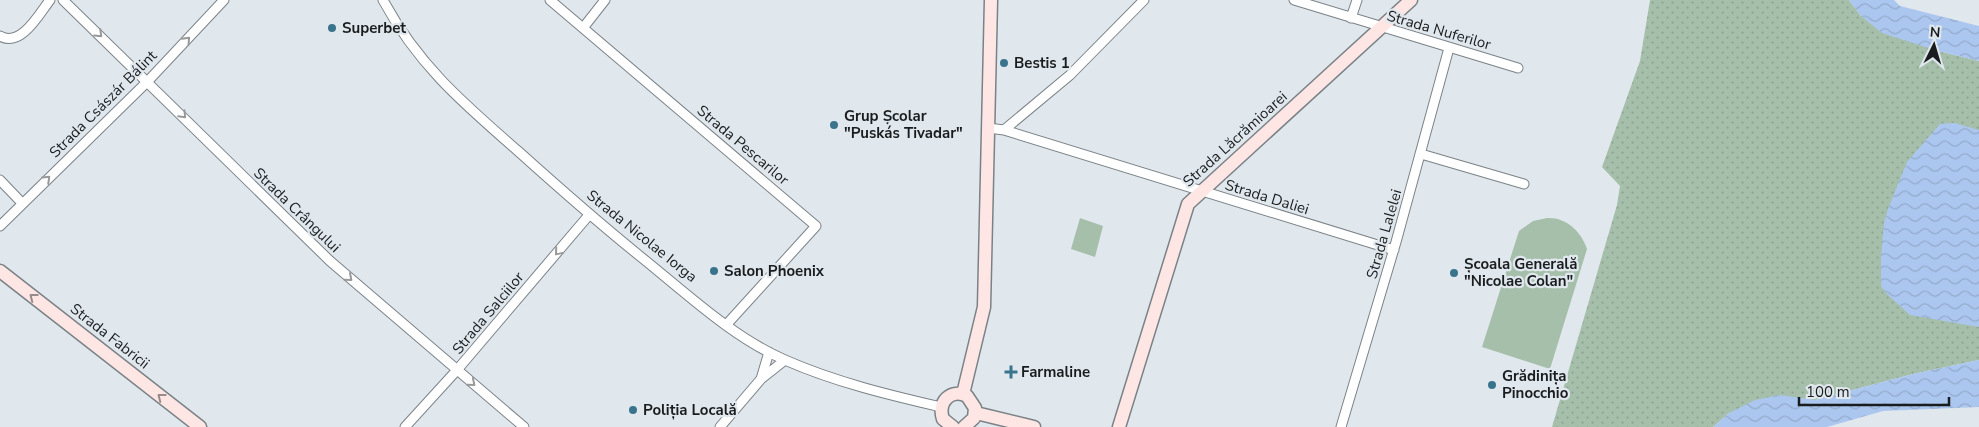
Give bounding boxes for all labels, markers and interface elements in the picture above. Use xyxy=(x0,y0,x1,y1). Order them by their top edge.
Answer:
street label: Strada Nuferilor xyxy=(1385,6,1494,55)
place label: Superbet xyxy=(342,18,406,38)
north arrow xyxy=(1909,20,1959,70)
marker: Superbet xyxy=(326,22,338,34)
text: N xyxy=(1929,23,1941,42)
one-way arrow xyxy=(93,28,102,37)
one-way arrow xyxy=(181,36,190,45)
street label: Strada Császár Bálint xyxy=(45,45,162,162)
place label: Bestis 1 xyxy=(1014,53,1070,73)
marker: Bestis 1 xyxy=(998,57,1010,69)
street label: Strada Lăcrămioarei xyxy=(1179,87,1291,191)
street label: Strada Pescarilor xyxy=(693,101,794,190)
place label: Grup Școlar "Puskás Tivadar" xyxy=(844,106,963,143)
one-way arrow xyxy=(177,109,186,118)
marker: Grup Școlar "Puskás Tivadar" xyxy=(828,119,840,131)
street label: Strada Crângului xyxy=(249,163,345,257)
street label: Strada Daliei xyxy=(1223,175,1311,219)
one-way arrow xyxy=(41,176,50,185)
street label: Strada Nicolae Iorga xyxy=(583,185,701,287)
street label: Strada Lalelei xyxy=(1362,187,1406,281)
one-way arrow xyxy=(555,246,564,255)
place label: Școala Generală "Nicolae Colan" xyxy=(1464,254,1577,291)
place label: Salon Phoenix xyxy=(724,261,825,281)
marker: Salon Phoenix xyxy=(708,265,720,277)
street label: Strada Salciilor xyxy=(448,267,529,358)
marker: Școala Generală "Nicolae Colan" xyxy=(1448,267,1460,279)
one-way arrow xyxy=(343,272,352,281)
one-way arrow xyxy=(29,294,39,303)
street label: Strada Fabricii xyxy=(66,299,154,373)
place label: Farmaline xyxy=(1021,362,1090,382)
marker: Farmaline xyxy=(1005,366,1017,378)
place label: Grădinița Pinocchio xyxy=(1502,366,1569,403)
scale bar xyxy=(1799,374,1949,406)
one-way arrow xyxy=(467,377,476,386)
marker: Grădinița Pinocchio xyxy=(1486,379,1498,391)
text: 100 m xyxy=(1806,382,1850,402)
one-way arrow xyxy=(157,394,167,403)
place label: Poliția Locală xyxy=(643,400,737,420)
marker: Poliția Locală xyxy=(627,404,639,416)

